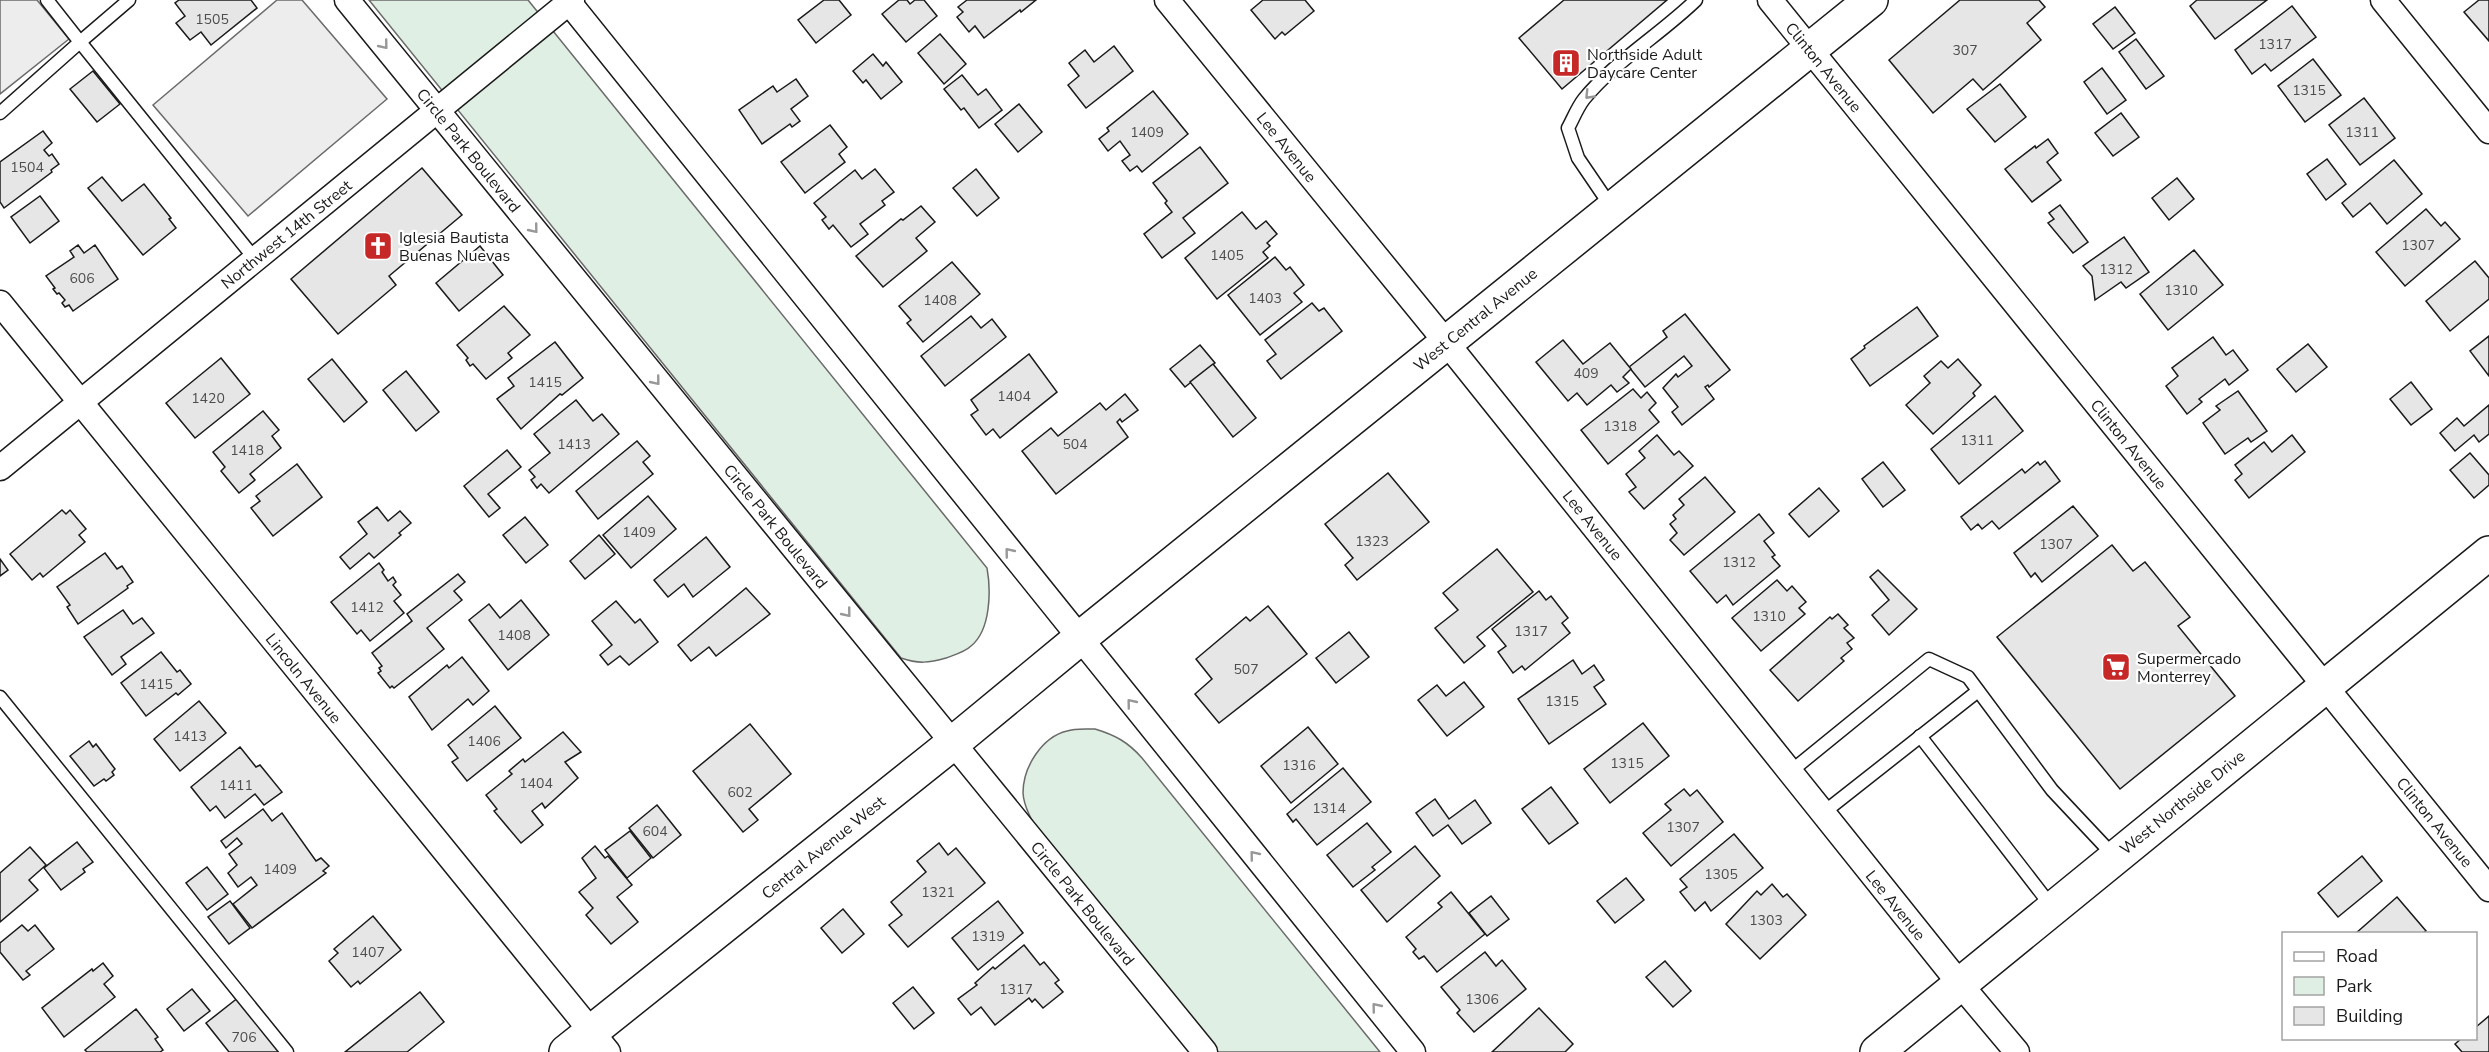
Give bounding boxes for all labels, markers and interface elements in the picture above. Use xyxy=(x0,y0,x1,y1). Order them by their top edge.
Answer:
house number: 1505 xyxy=(195,10,229,29)
street label: Clinton Avenue xyxy=(1780,18,1867,117)
house number: 1317 xyxy=(2258,35,2292,54)
one-way arrow xyxy=(377,39,388,50)
house number: 307 xyxy=(1952,41,1978,60)
place label: Northside Adult Daycare Center xyxy=(1587,44,1702,84)
building icon: Northside Adult Daycare Center xyxy=(1550,47,1582,79)
house number: 1315 xyxy=(2292,81,2326,100)
street label: Circle Park Boulevard xyxy=(411,84,525,217)
one-way arrow xyxy=(1586,87,1597,98)
street label: Lee Avenue xyxy=(1251,108,1321,187)
house number: 1409 xyxy=(1130,123,1164,142)
house number: 1311 xyxy=(2345,123,2379,142)
house number: 1504 xyxy=(10,158,44,177)
street label: Northwest 14th Street xyxy=(217,175,357,294)
one-way arrow xyxy=(526,223,537,234)
place label: Iglesia Bautista Buenas Nuevas xyxy=(399,227,510,267)
church icon: Iglesia Bautista Buenas Nuevas xyxy=(362,230,394,262)
house number: 1307 xyxy=(2401,236,2435,255)
house number: 1405 xyxy=(1210,246,1244,265)
house number: 1312 xyxy=(2099,260,2133,279)
street label: West Central Avenue xyxy=(1409,263,1542,377)
house number: 606 xyxy=(69,269,95,288)
house number: 1310 xyxy=(2164,281,2198,300)
house number: 1403 xyxy=(1248,289,1282,308)
house number: 1408 xyxy=(923,291,957,310)
house number: 409 xyxy=(1573,364,1599,383)
house number: 1415 xyxy=(528,373,562,392)
one-way arrow xyxy=(649,374,660,385)
house number: 1404 xyxy=(997,387,1031,406)
house number: 1420 xyxy=(191,389,225,408)
street label: Clinton Avenue xyxy=(2085,395,2172,494)
house number: 1318 xyxy=(1603,417,1637,436)
house number: 1311 xyxy=(1960,431,1994,450)
house number: 1413 xyxy=(557,435,591,454)
house number: 504 xyxy=(1062,435,1088,454)
house number: 1418 xyxy=(230,441,264,460)
street label: Circle Park Boulevard xyxy=(718,460,832,593)
street label: Lee Avenue xyxy=(1557,486,1627,565)
house number: 1409 xyxy=(622,523,656,542)
house number: 1323 xyxy=(1355,532,1389,551)
house number: 1307 xyxy=(2039,535,2073,554)
one-way arrow xyxy=(1005,547,1016,558)
house number: 1312 xyxy=(1722,553,1756,572)
house number: 1412 xyxy=(350,598,384,617)
one-way arrow xyxy=(839,606,850,617)
house number: 1310 xyxy=(1752,607,1786,626)
house number: 1317 xyxy=(1514,622,1548,641)
house number: 1408 xyxy=(497,626,531,645)
street label: Lincoln Avenue xyxy=(260,629,346,728)
place label: Supermercado Monterrey xyxy=(2137,648,2241,688)
supermarket icon: Supermercado Monterrey xyxy=(2100,651,2132,683)
house number: 507 xyxy=(1233,660,1259,679)
house number: 1415 xyxy=(139,675,173,694)
house number: 1315 xyxy=(1545,692,1579,711)
one-way arrow xyxy=(1127,699,1138,710)
house number: 1413 xyxy=(173,727,207,746)
house number: 1406 xyxy=(467,732,501,751)
street label: West Northside Drive xyxy=(2115,745,2250,860)
house number: 1315 xyxy=(1610,754,1644,773)
house number: 1316 xyxy=(1282,756,1316,775)
street label: Clinton Avenue xyxy=(2391,773,2478,872)
house number: 1404 xyxy=(519,774,553,793)
house number: 1411 xyxy=(219,776,253,795)
house number: 602 xyxy=(727,783,753,802)
street label: Central Avenue West xyxy=(757,791,890,905)
house number: 1314 xyxy=(1312,799,1346,818)
house number: 1307 xyxy=(1666,818,1700,837)
house number: 604 xyxy=(642,822,668,841)
street label: Circle Park Boulevard xyxy=(1025,837,1139,970)
one-way arrow xyxy=(1250,851,1261,862)
house number: 1409 xyxy=(263,860,297,879)
house number: 1305 xyxy=(1704,865,1738,884)
street label: Lee Avenue xyxy=(1860,866,1930,945)
house number: 1321 xyxy=(921,883,955,902)
house number: 1303 xyxy=(1749,911,1783,930)
house number: 1319 xyxy=(971,927,1005,946)
legend xyxy=(2282,932,2477,1040)
house number: 1407 xyxy=(351,943,385,962)
text: Road xyxy=(2336,944,2378,968)
text: Park xyxy=(2336,974,2373,998)
house number: 1317 xyxy=(999,980,1033,999)
house number: 1306 xyxy=(1465,990,1499,1009)
one-way arrow xyxy=(1373,1002,1384,1013)
text: Building xyxy=(2336,1004,2403,1028)
house number: 706 xyxy=(231,1028,257,1047)

